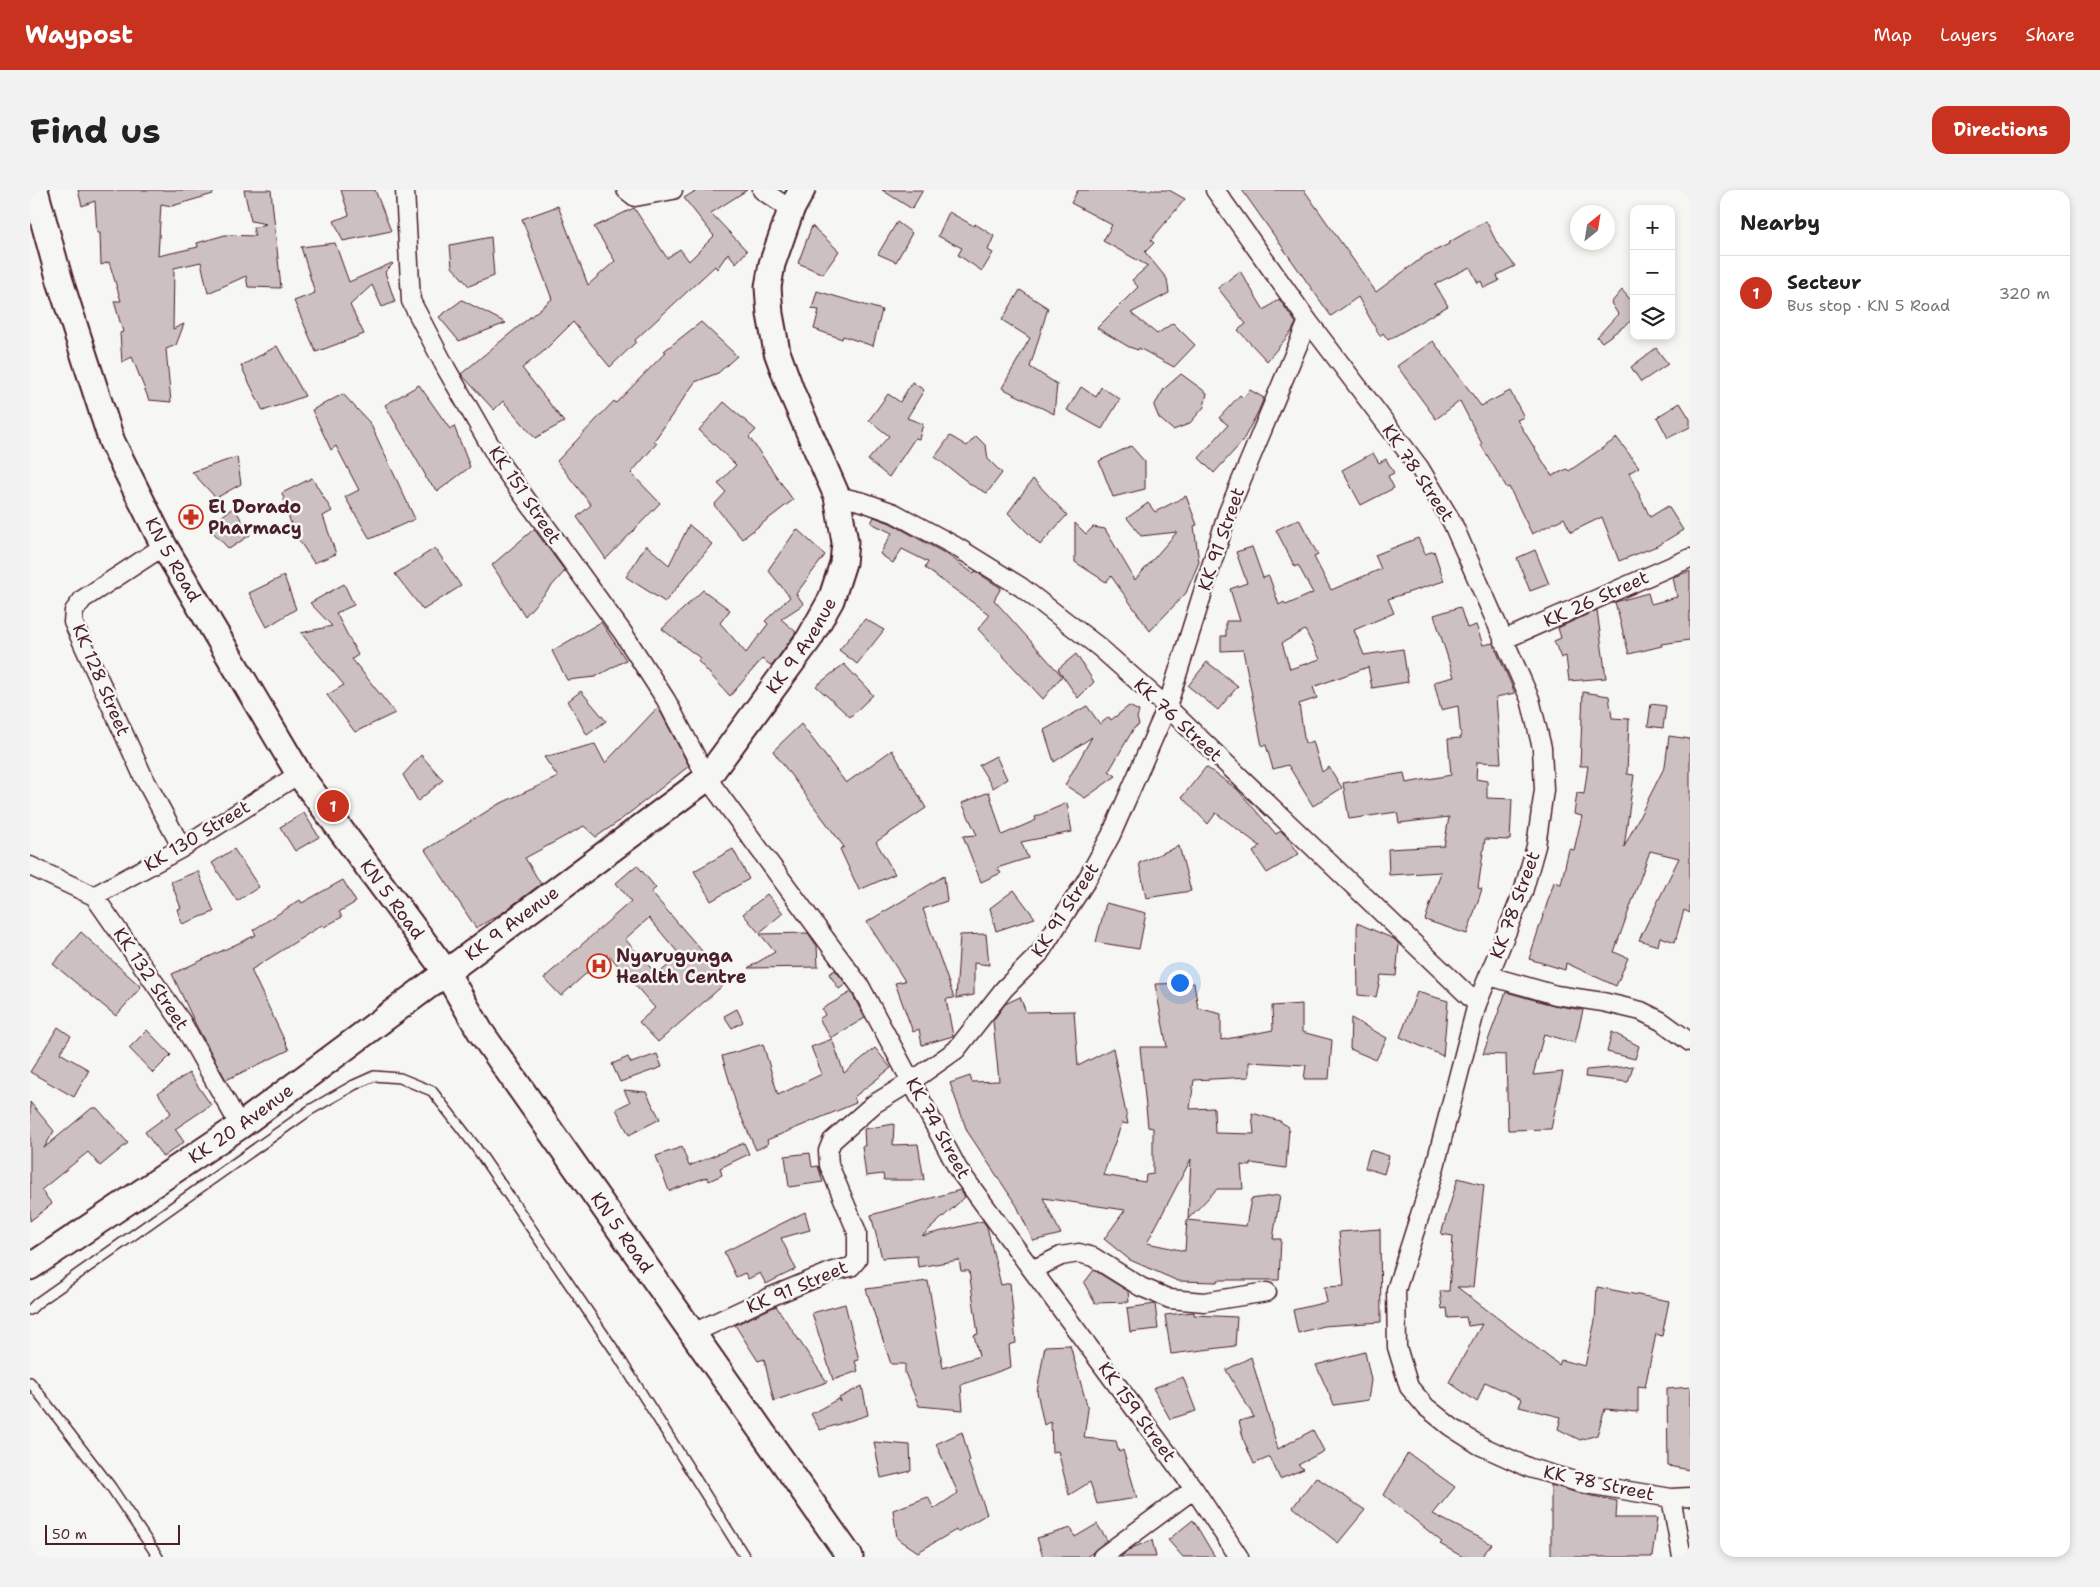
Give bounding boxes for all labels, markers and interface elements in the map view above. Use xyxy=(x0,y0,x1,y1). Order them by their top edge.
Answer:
text: Waypost xyxy=(25,19,133,51)
text: Map xyxy=(1874,23,1912,47)
text: Layers xyxy=(1940,23,1997,47)
text: Share xyxy=(2025,23,2075,47)
button: Directions xyxy=(1932,106,2070,154)
text: Find us xyxy=(30,107,161,154)
north arrow xyxy=(1570,205,1615,250)
map controls xyxy=(1630,205,1675,340)
button: + xyxy=(1630,205,1675,250)
text: Nearby xyxy=(1740,209,1820,237)
button: − xyxy=(1630,250,1675,295)
text: Secteur xyxy=(1787,270,1861,295)
text: 1 xyxy=(1752,283,1760,304)
text: 320 m xyxy=(1999,283,2050,304)
button: layers xyxy=(1630,295,1675,340)
text: Bus stop · KN 5 Road xyxy=(1787,295,1950,316)
street label: KK 78 Street xyxy=(1377,420,1460,527)
street label: KK 151 Street xyxy=(483,441,567,549)
street label: KK 91 Street xyxy=(1192,484,1250,594)
place label: El Dorado Pharmacy xyxy=(208,495,302,540)
pharmacy icon: El Dorado Pharmacy xyxy=(178,504,204,530)
street label: KN 5 Road xyxy=(140,513,206,606)
street label: KK 26 Street xyxy=(1540,565,1652,633)
street label: KK 9 Avenue xyxy=(761,593,842,699)
street label: KK 128 Street xyxy=(67,620,135,740)
street label: KK 76 Street xyxy=(1129,673,1227,767)
pin: 1 xyxy=(317,787,349,825)
street label: KK 130 Street xyxy=(139,795,255,877)
street label: KK 78 Street xyxy=(1484,848,1546,962)
street label: KN 5 Road xyxy=(355,855,430,944)
street label: KK 91 Street xyxy=(1026,858,1104,962)
street label: KK 9 Avenue xyxy=(460,880,564,966)
street label: KK 132 Street xyxy=(108,923,194,1035)
place label: Nyarugunga Health Centre xyxy=(616,944,747,989)
hospital icon: Nyarugunga Health Centre xyxy=(586,953,612,979)
your location xyxy=(1167,970,1193,996)
street label: KK 74 Street xyxy=(900,1073,976,1183)
street label: KK 20 Avenue xyxy=(184,1078,298,1169)
street label: KN 5 Road xyxy=(585,1187,659,1278)
street label: KK 91 Street xyxy=(743,1255,851,1319)
street label: KK 159 Street xyxy=(1093,1357,1182,1467)
street label: KK 78 Street xyxy=(1541,1460,1657,1506)
scale bar xyxy=(45,1522,180,1545)
text: 50 m xyxy=(52,1525,87,1543)

